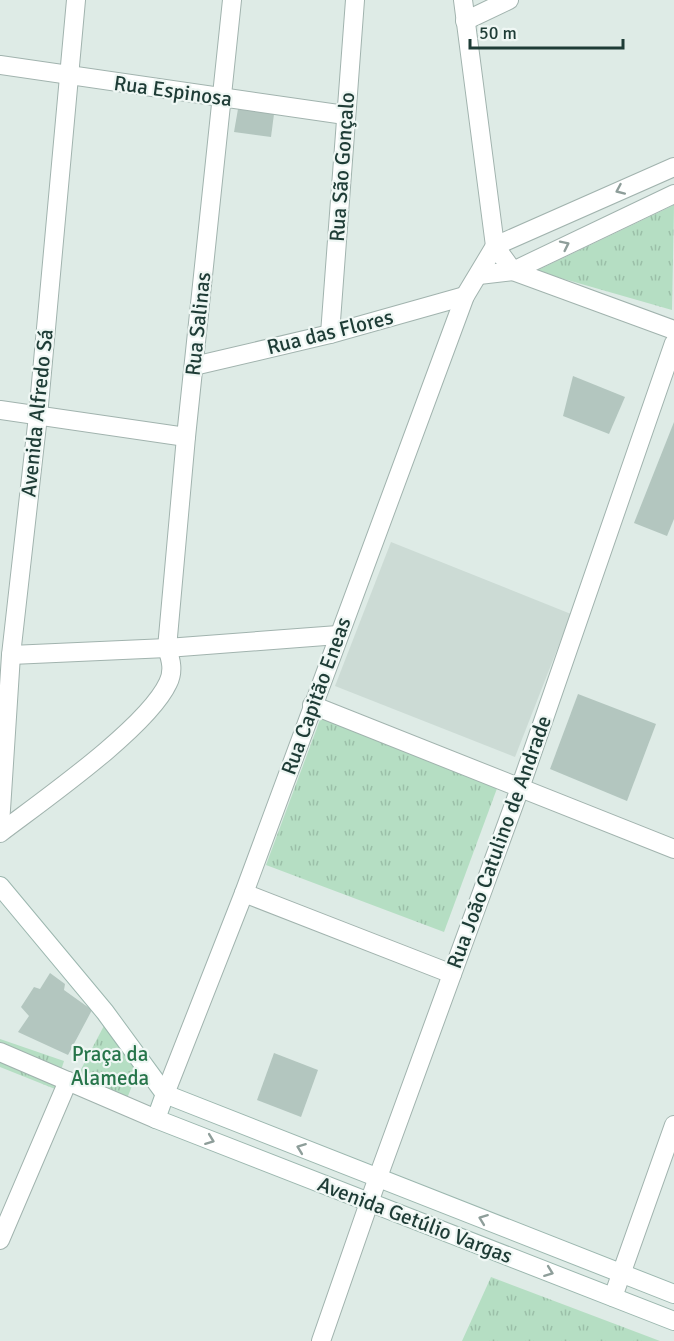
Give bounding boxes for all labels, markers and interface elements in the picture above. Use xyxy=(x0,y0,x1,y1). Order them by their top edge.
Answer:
scale bar xyxy=(470,12,623,50)
text: 50 m xyxy=(479,22,517,44)
street label: Rua Espinosa xyxy=(112,70,234,112)
street label: Rua São Gonçalo xyxy=(324,91,360,243)
one-way arrow xyxy=(616,183,627,195)
one-way arrow xyxy=(559,241,570,253)
street label: Rua Salinas xyxy=(180,271,216,377)
street label: Rua das Flores xyxy=(264,304,396,360)
street label: Avenida Alfredo Sá xyxy=(15,328,59,498)
street label: Rua Capitão Eneas xyxy=(275,614,357,778)
street label: Rua João Catulino de Andrade xyxy=(441,712,557,972)
park label: Praça da Alameda xyxy=(71,1041,149,1091)
one-way arrow xyxy=(204,1133,215,1145)
one-way arrow xyxy=(296,1142,307,1155)
street label: Avenida Getúlio Vargas xyxy=(314,1171,516,1269)
one-way arrow xyxy=(478,1213,489,1226)
one-way arrow xyxy=(542,1265,553,1277)

